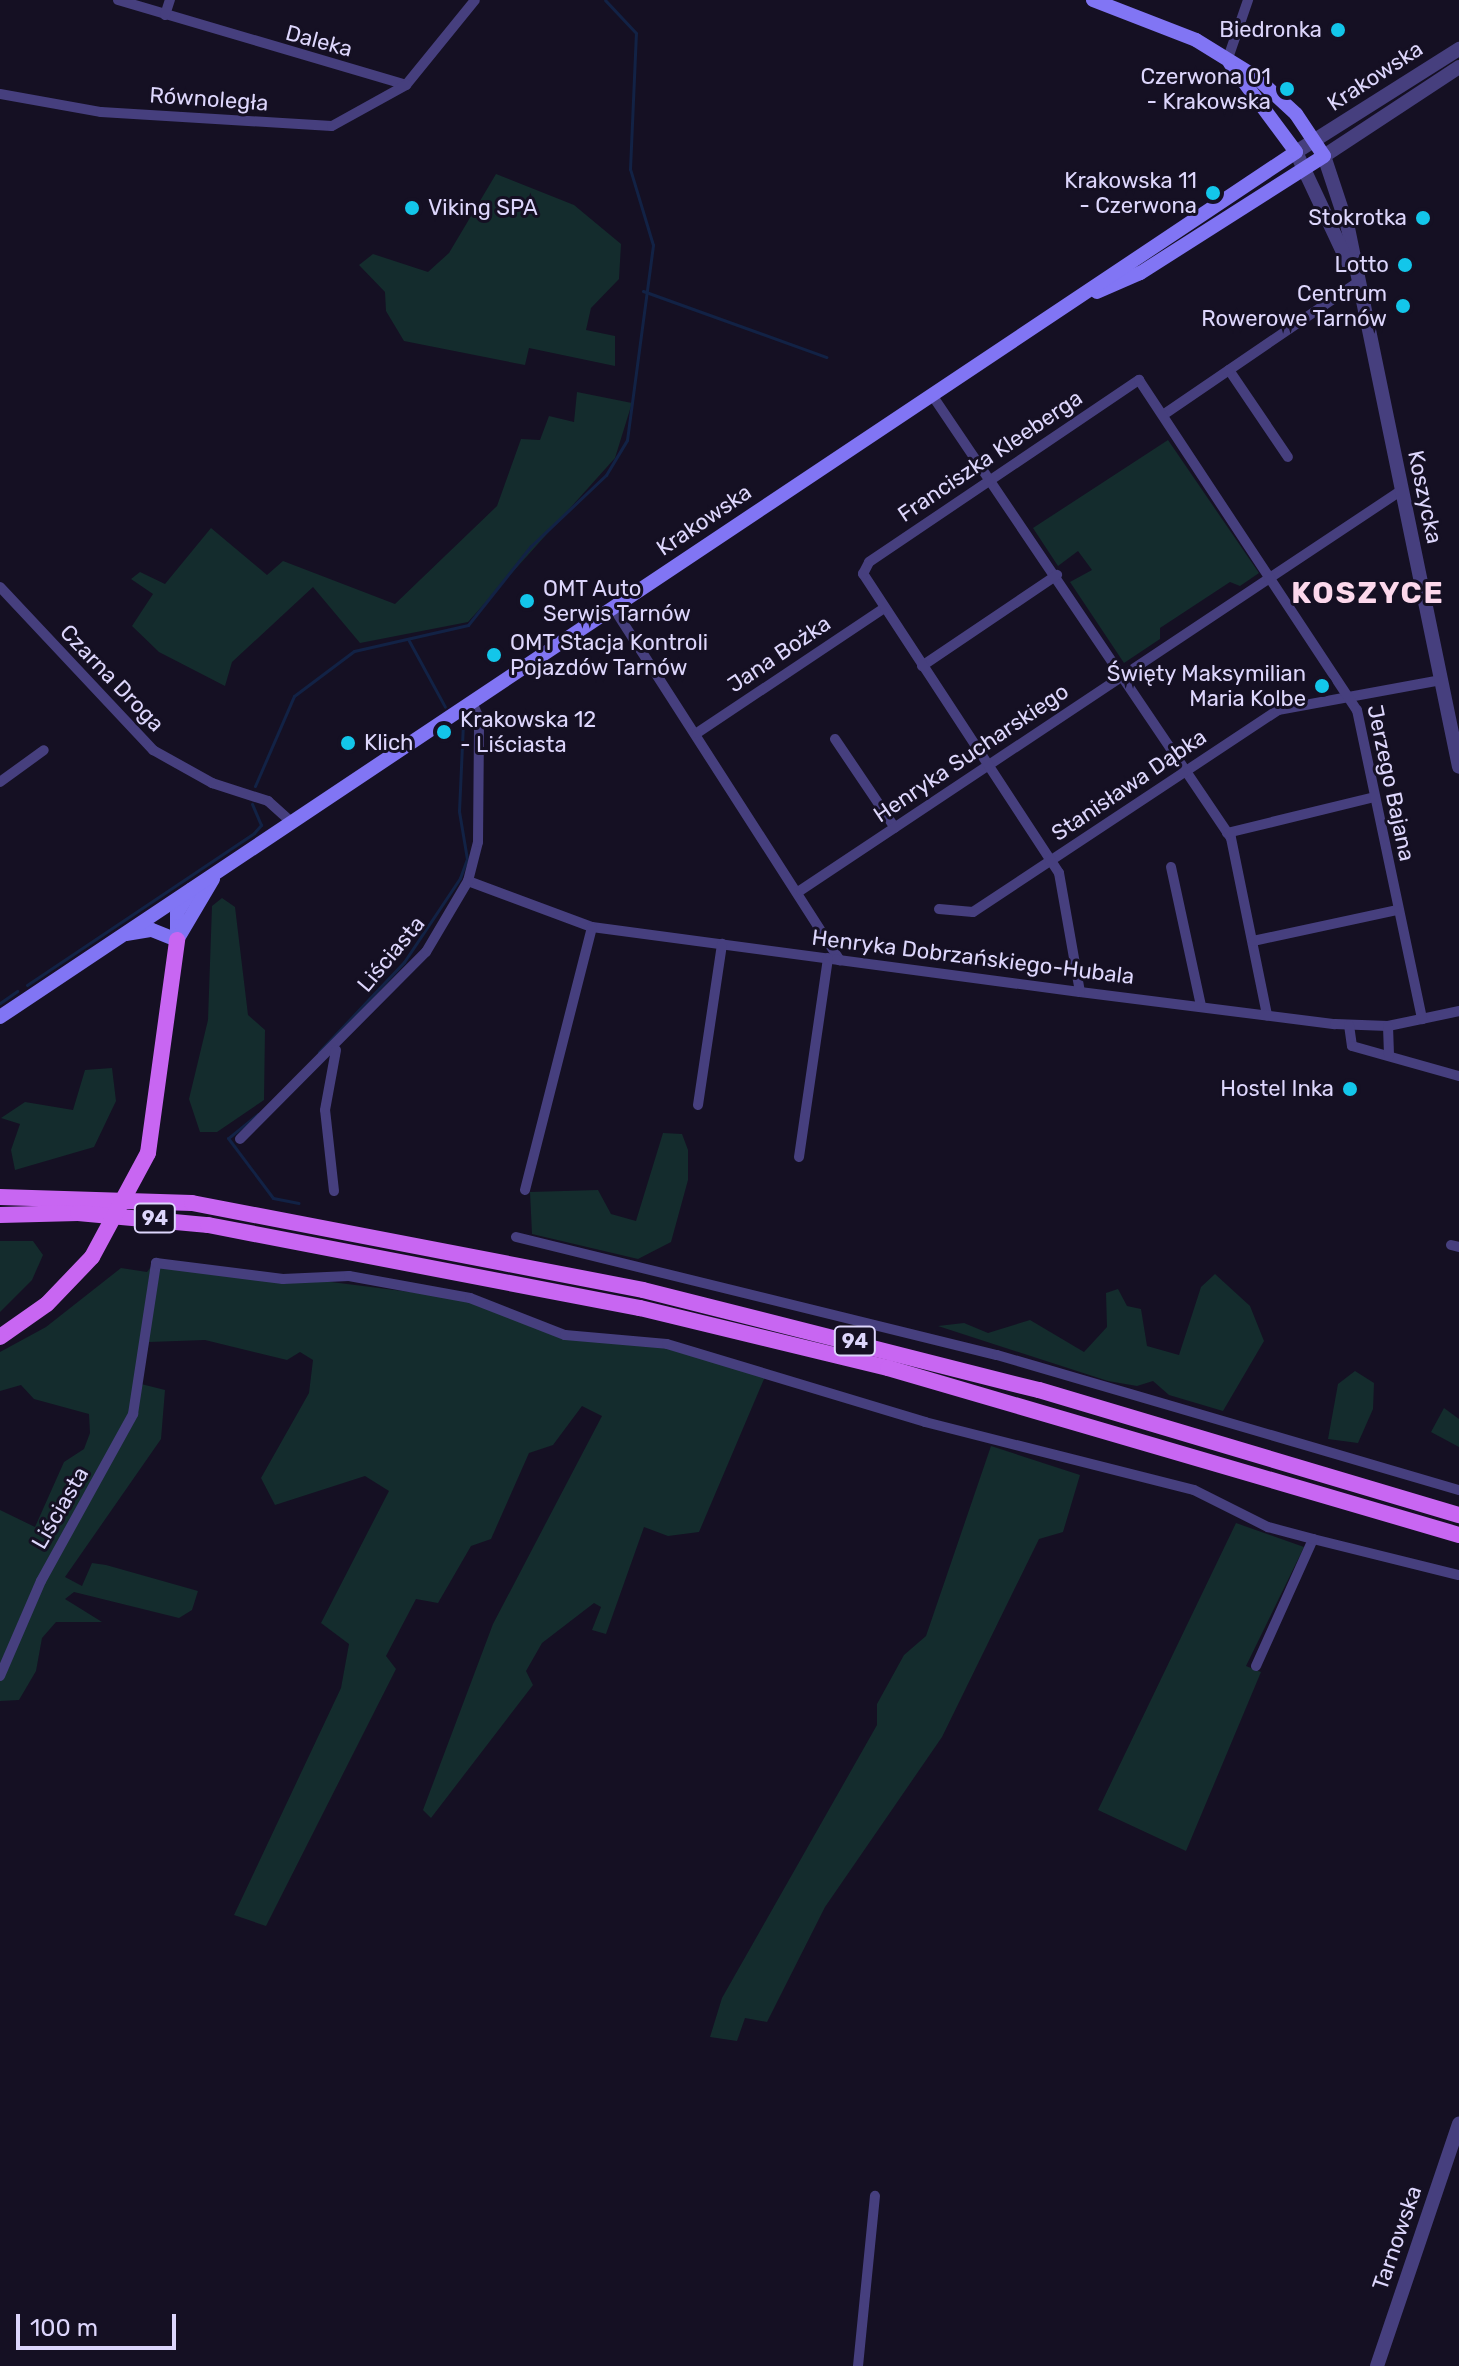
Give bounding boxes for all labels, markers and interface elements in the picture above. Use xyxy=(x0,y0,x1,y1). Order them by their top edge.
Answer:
place label: Biedronka xyxy=(1219,17,1322,43)
street label: Daleka xyxy=(283,19,355,63)
marker: Biedronka xyxy=(1329,21,1347,39)
street label: Krakowska xyxy=(1322,35,1428,117)
place label: Czerwona 01 - Krakowska xyxy=(1140,63,1271,114)
marker: Czerwona 01 - Krakowska xyxy=(1278,80,1296,98)
street label: Równoległa xyxy=(149,82,269,116)
place label: Krakowska 11 - Czerwona xyxy=(1064,167,1197,218)
marker: Krakowska 11 - Czerwona xyxy=(1204,184,1222,202)
place label: Viking SPA xyxy=(428,195,538,221)
marker: Viking SPA xyxy=(403,199,421,217)
place label: Stokrotka xyxy=(1308,205,1407,231)
marker: Stokrotka xyxy=(1414,209,1432,227)
place label: Lotto xyxy=(1334,252,1389,278)
marker: Lotto xyxy=(1396,256,1414,274)
place label: Centrum Rowerowe Tarnów xyxy=(1201,280,1387,332)
marker: Centrum Rowerowe Tarnów xyxy=(1394,297,1412,315)
street label: Franciszka Kleeberga xyxy=(893,384,1087,528)
street label: Koszycka xyxy=(1402,448,1448,546)
street label: Krakowska xyxy=(652,479,756,561)
place label: OMT Auto Serwis Tarnów xyxy=(543,575,691,626)
district label: KOSZYCE xyxy=(1291,575,1445,611)
marker: OMT Auto Serwis Tarnów xyxy=(518,592,536,610)
street label: Jana Bożka xyxy=(722,610,836,698)
street label: Czarna Droga xyxy=(54,619,170,737)
place label: OMT Stacja Kontroli Pojazdów Tarnów xyxy=(510,629,709,680)
marker: OMT Stacja Kontroli Pojazdów Tarnów xyxy=(485,646,503,664)
place label: Święty Maksymilian Maria Kolbe xyxy=(1106,660,1306,712)
marker: Święty Maksymilian Maria Kolbe xyxy=(1313,677,1331,695)
street label: Henryka Sucharskiego xyxy=(868,678,1074,828)
street label: Jerzego Bajana xyxy=(1362,702,1420,864)
place label: Krakowska 12 - Liściasta xyxy=(460,706,596,758)
marker: Krakowska 12 - Liściasta xyxy=(435,723,453,741)
street label: Stanisława Dąbka xyxy=(1047,723,1211,847)
place label: Klich xyxy=(364,730,413,756)
marker: Klich xyxy=(339,734,357,752)
street label: Liściasta xyxy=(352,911,430,997)
street label: Henryka Dobrzańskiego-Hubala xyxy=(810,924,1136,990)
place label: Hostel Inka xyxy=(1220,1076,1334,1102)
marker: Hostel Inka xyxy=(1341,1080,1359,1098)
road number: 94 xyxy=(133,1202,177,1234)
road number: 94 xyxy=(833,1325,877,1357)
street label: Liściasta xyxy=(26,1462,94,1554)
street label: Tarnowska xyxy=(1367,2182,1427,2294)
scale bar xyxy=(20,2298,180,2348)
text: 100 m xyxy=(30,2314,98,2342)

